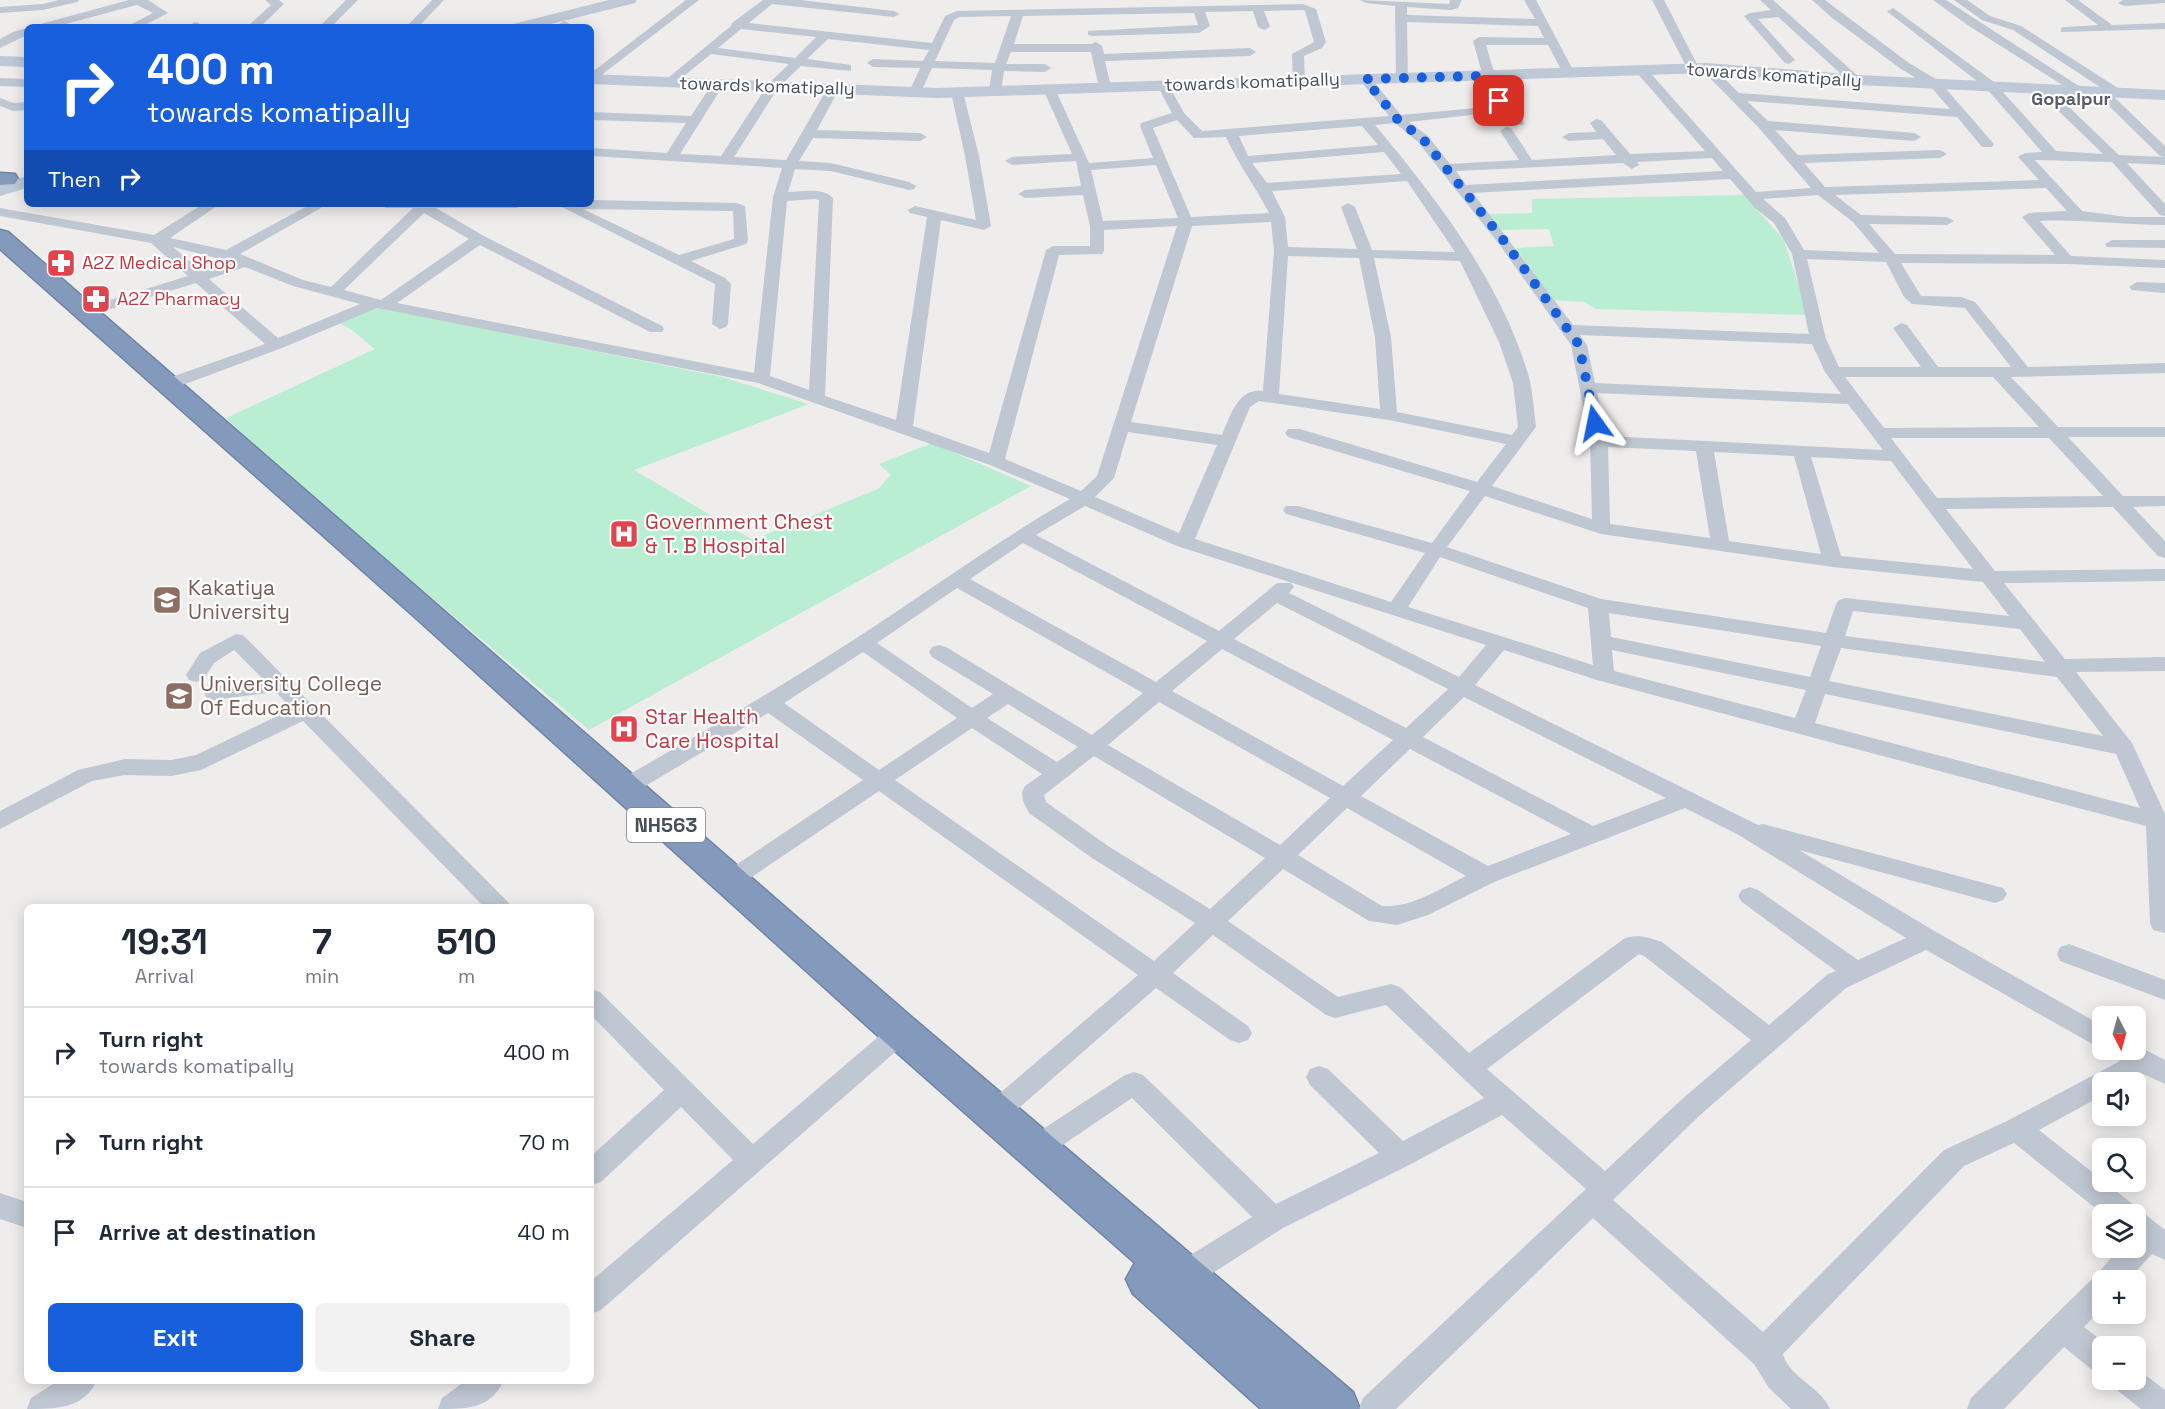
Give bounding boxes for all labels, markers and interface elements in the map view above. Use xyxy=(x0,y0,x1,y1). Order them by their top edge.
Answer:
text: 400 m xyxy=(147,43,275,96)
icon: right xyxy=(48,48,126,126)
street label: towards komatipally xyxy=(1686,57,1862,92)
street label: towards komatipally xyxy=(1164,67,1340,96)
street label: towards komatipally xyxy=(679,71,855,100)
pin xyxy=(1473,75,1524,126)
icon: arrive xyxy=(1482,84,1515,117)
district label: Gopalpur xyxy=(2031,87,2111,110)
text: towards komatipally xyxy=(147,95,411,130)
icon: right xyxy=(113,162,146,195)
text: Then xyxy=(48,165,101,193)
pharmacy icon: A2Z Medical Shop xyxy=(45,247,77,279)
place label: A2Z Medical Shop xyxy=(82,251,236,274)
pharmacy icon: A2Z Pharmacy xyxy=(80,283,112,315)
place label: A2Z Pharmacy xyxy=(117,287,241,310)
position arrow xyxy=(1563,391,1627,455)
place label: Government Chest & T. B Hospital xyxy=(645,508,833,559)
hospital icon: Government Chest & T. B Hospital xyxy=(608,518,640,550)
place label: Kakatiya University xyxy=(188,574,290,625)
school or university icon: Kakatiya University xyxy=(151,584,183,616)
place label: University College Of Education xyxy=(200,670,382,721)
school or university icon: University College Of Education xyxy=(163,680,195,712)
place label: Star Health Care Hospital xyxy=(645,703,779,754)
hospital icon: Star Health Care Hospital xyxy=(608,713,640,745)
road number: NH563 xyxy=(627,808,705,842)
text: 19:31 xyxy=(121,919,208,965)
text: 7 xyxy=(312,919,332,965)
text: 510 xyxy=(436,919,497,965)
text: Arrival xyxy=(135,963,194,989)
text: min xyxy=(305,963,339,989)
text: m xyxy=(458,963,475,989)
north arrow xyxy=(2092,1006,2146,1060)
map controls xyxy=(2092,1006,2146,1390)
text: Turn right xyxy=(99,1025,204,1053)
icon: right xyxy=(48,1036,81,1069)
text: 400 m xyxy=(503,1038,570,1066)
text: towards komatipally xyxy=(99,1053,294,1079)
button: sound xyxy=(2092,1072,2146,1126)
icon: right xyxy=(48,1126,81,1159)
text: Turn right xyxy=(99,1128,204,1156)
text: 70 m xyxy=(519,1128,570,1156)
button: search xyxy=(2092,1138,2146,1192)
button: layers xyxy=(2092,1204,2146,1258)
icon: arrive xyxy=(48,1216,81,1249)
text: Arrive at destination xyxy=(99,1218,316,1246)
text: 40 m xyxy=(518,1218,570,1246)
button: + xyxy=(2092,1270,2146,1324)
button: Exit xyxy=(48,1303,303,1372)
button: Share xyxy=(315,1303,570,1372)
button: − xyxy=(2092,1336,2146,1390)

